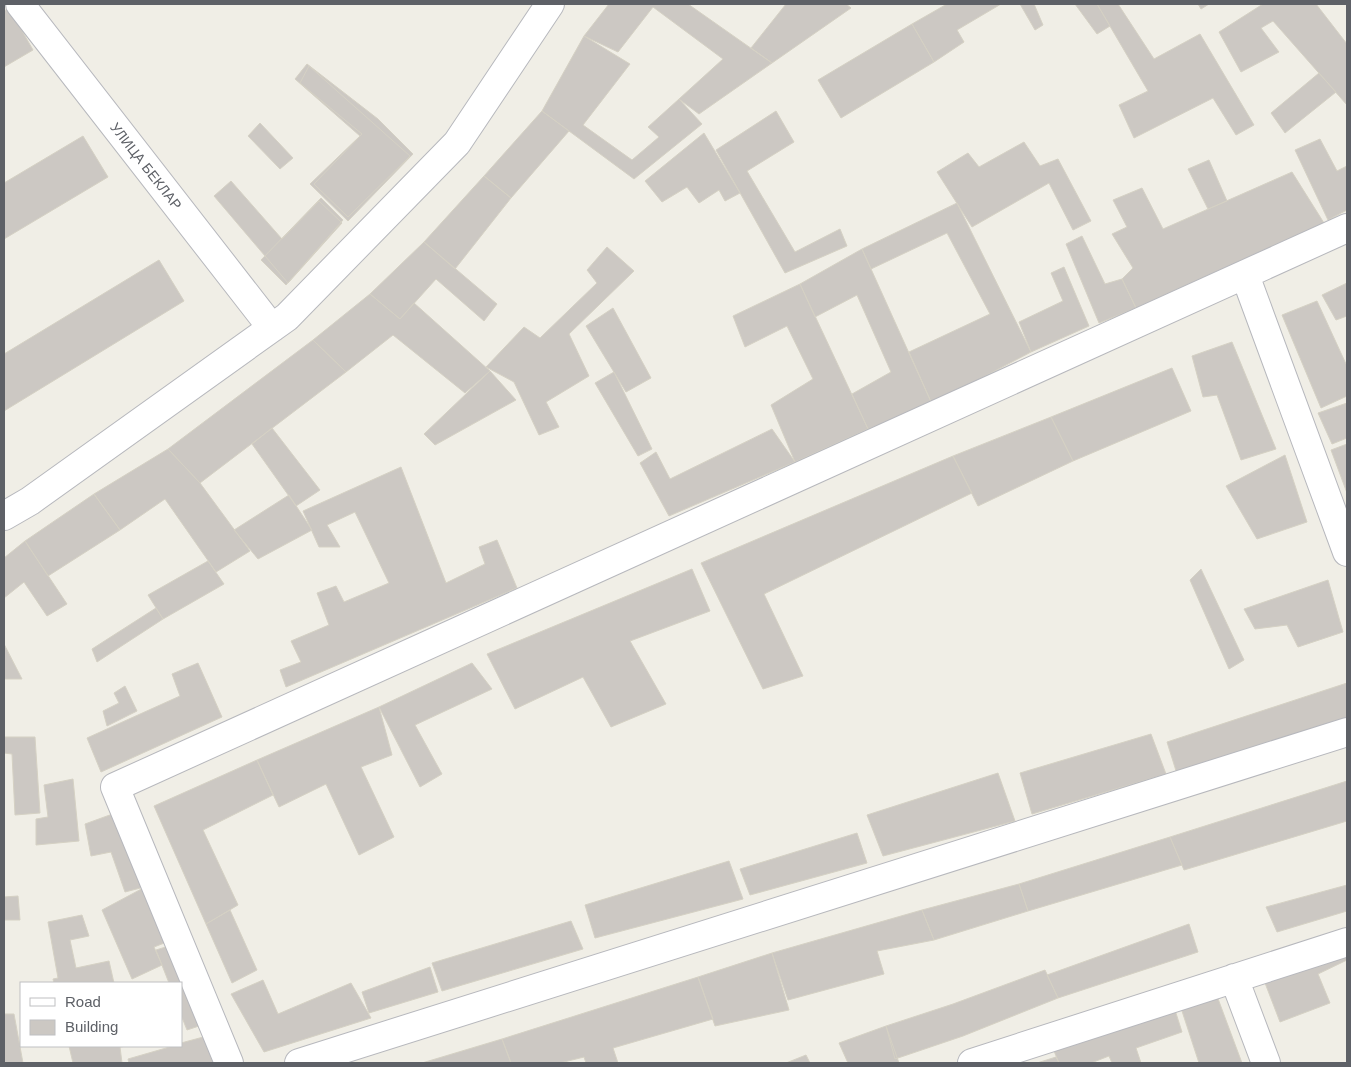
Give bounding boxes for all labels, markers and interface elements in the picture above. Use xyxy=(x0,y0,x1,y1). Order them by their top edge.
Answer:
street label: УЛИЦА БЕКЛАР xyxy=(107,119,185,213)
legend xyxy=(20,982,182,1047)
text: Road xyxy=(65,993,101,1010)
text: Building xyxy=(65,1018,118,1035)

